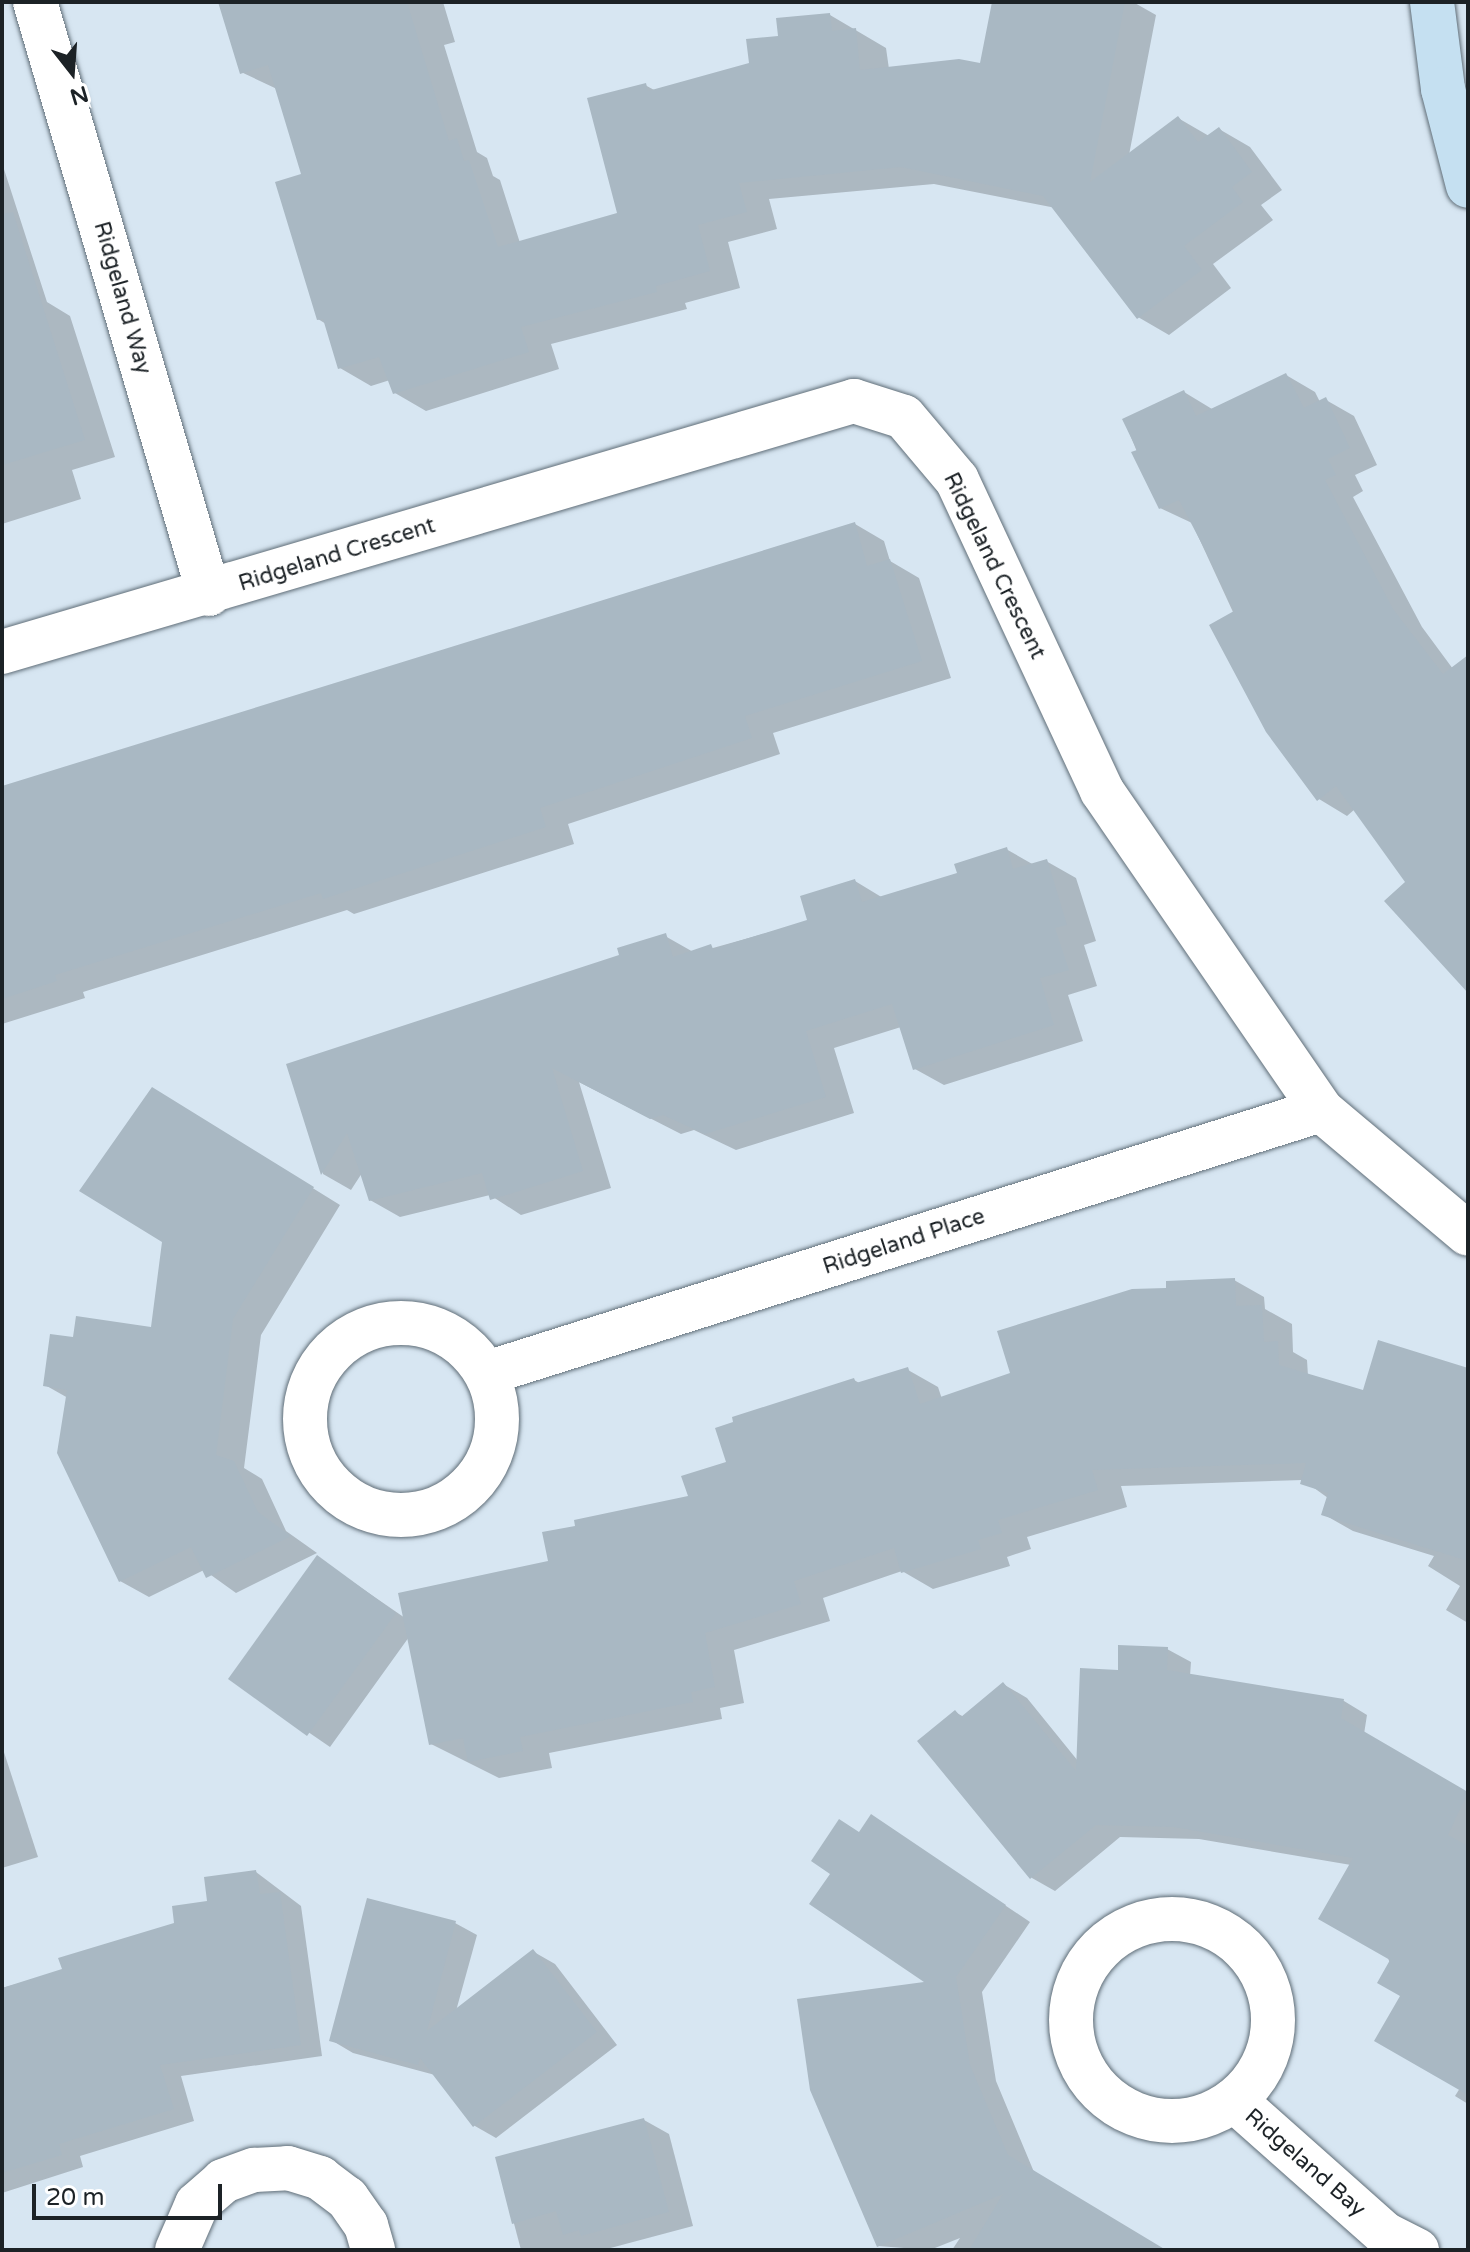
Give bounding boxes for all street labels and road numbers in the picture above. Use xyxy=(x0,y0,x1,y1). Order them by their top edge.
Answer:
street label: Ridgeland Way xyxy=(88,219,156,377)
street label: Ridgeland Crescent xyxy=(937,469,1051,663)
street label: Ridgeland Crescent xyxy=(236,513,438,597)
street label: Ridgeland Place xyxy=(820,1203,988,1281)
street label: Ridgeland Bay xyxy=(1239,2103,1371,2223)

